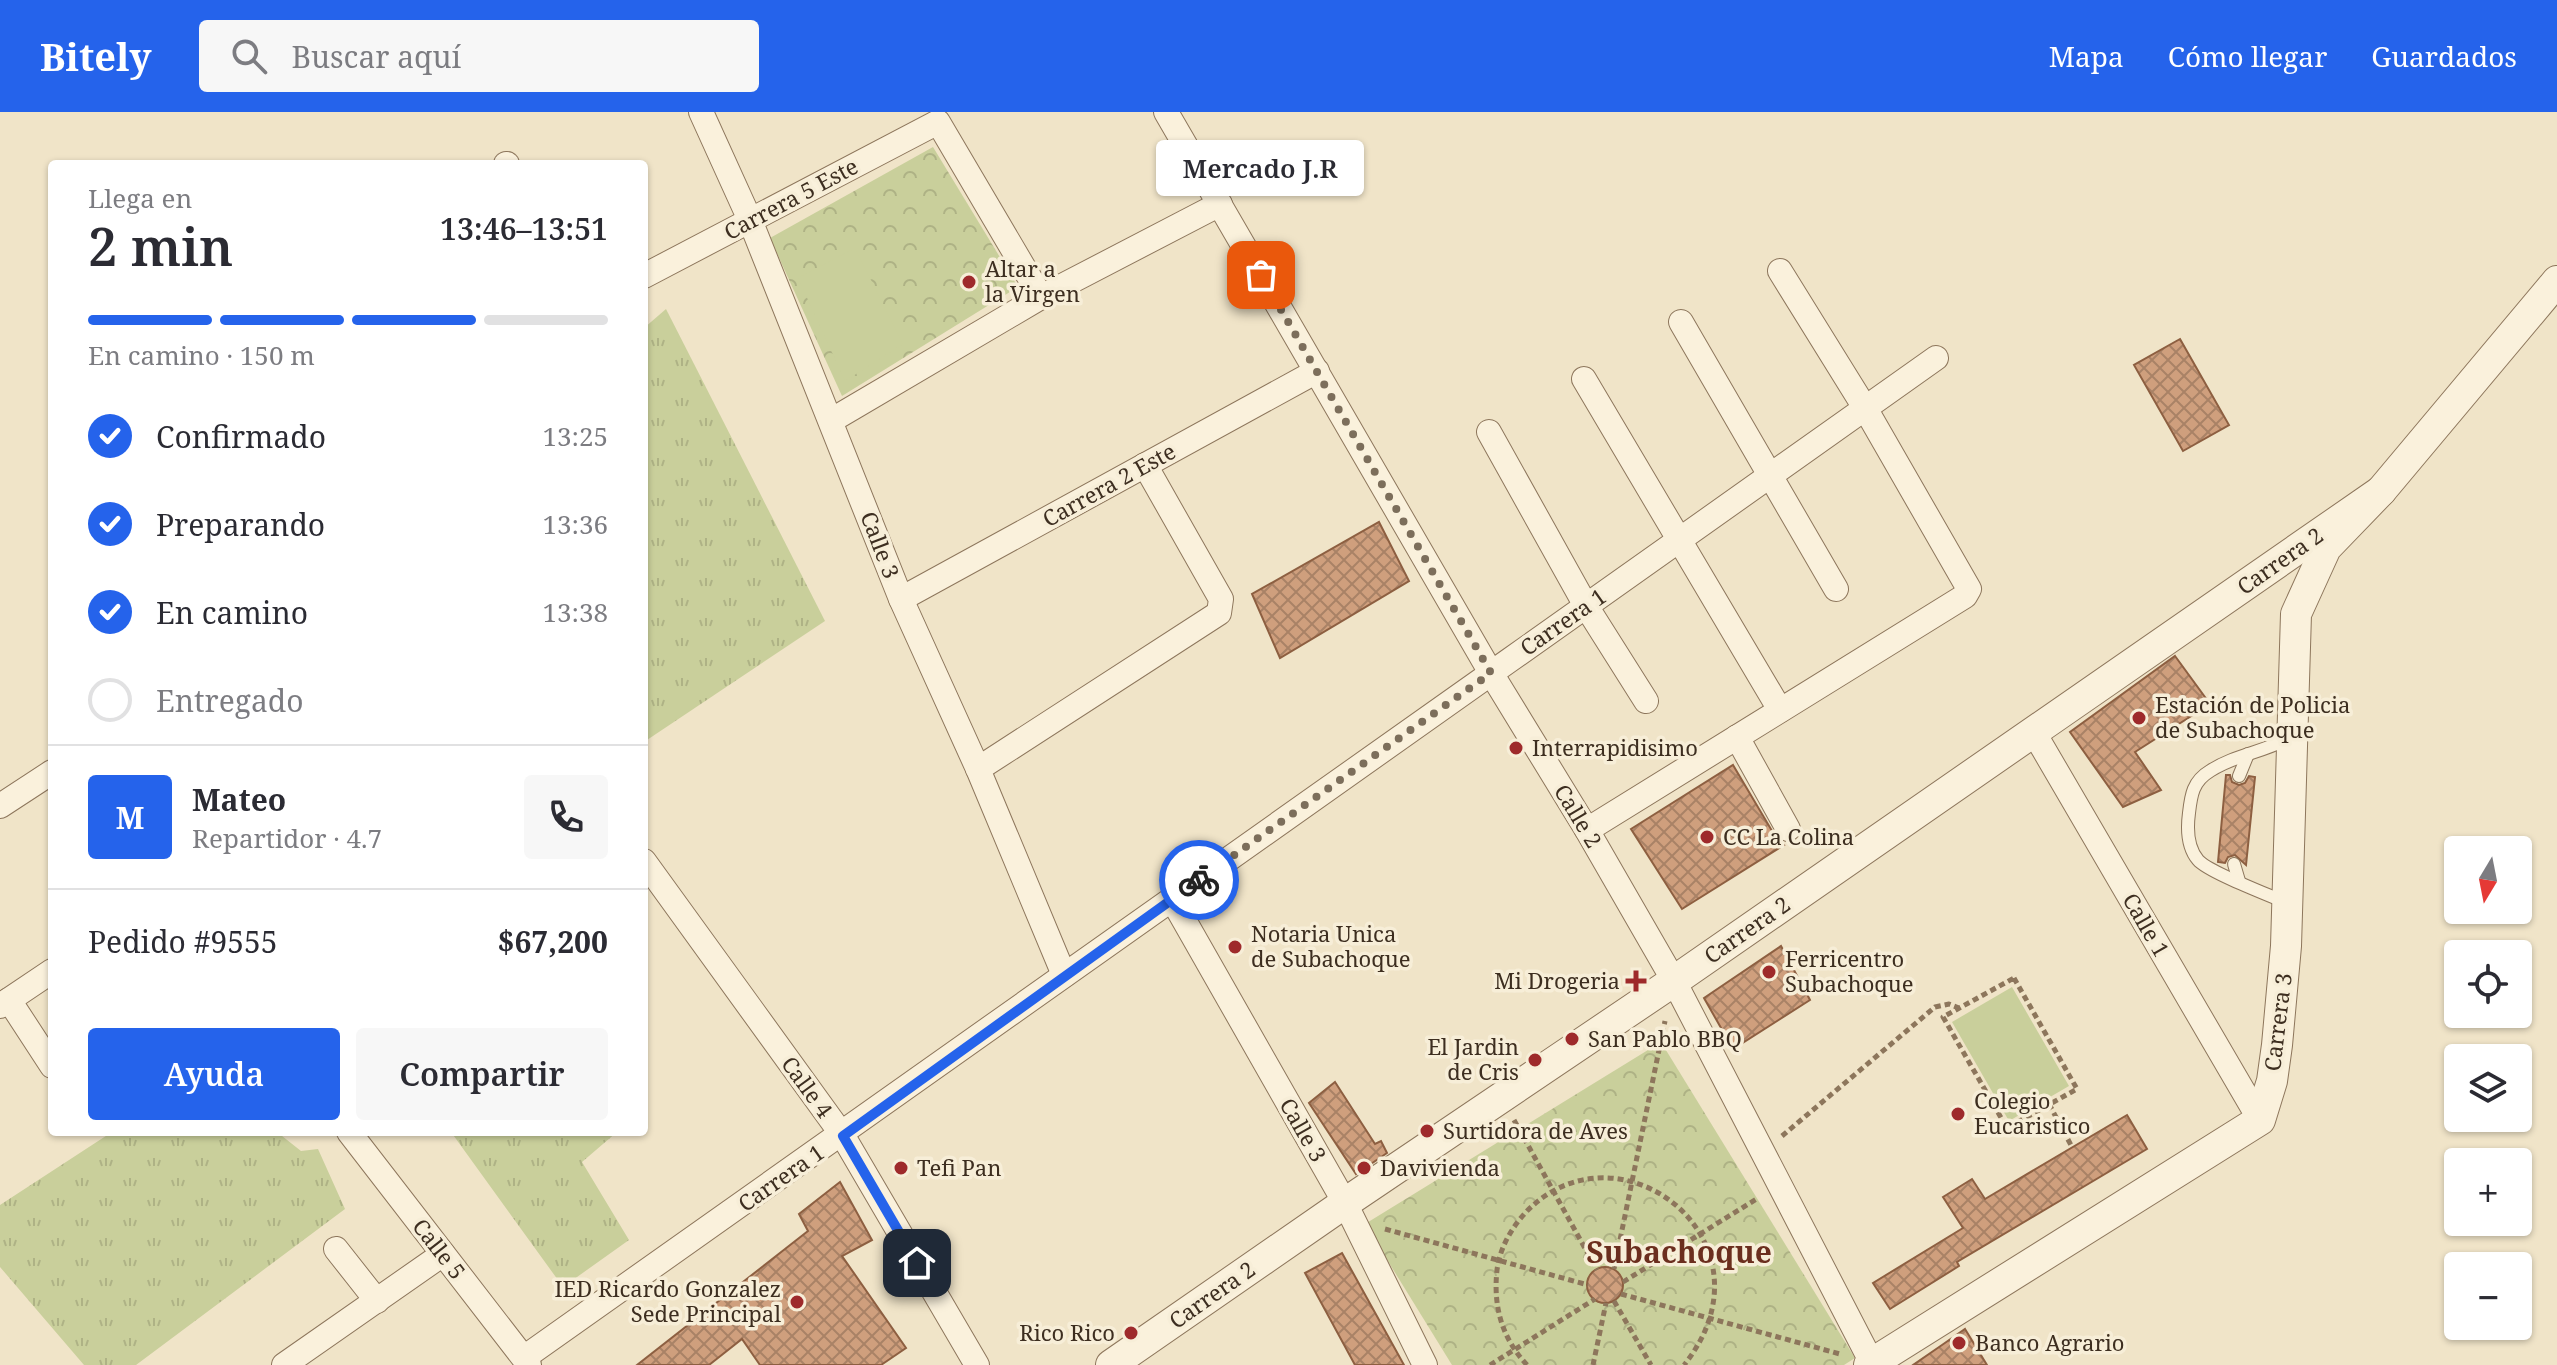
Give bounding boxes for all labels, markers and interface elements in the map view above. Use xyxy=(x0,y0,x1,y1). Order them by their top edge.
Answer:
search box xyxy=(199,20,759,92)
text: Bitely xyxy=(40,30,151,82)
icon: search xyxy=(227,34,271,78)
text: Buscar aquí xyxy=(291,36,461,77)
text: Mapa xyxy=(2049,37,2124,75)
text: Cómo llegar xyxy=(2168,37,2327,75)
text: Guardados xyxy=(2371,37,2517,75)
callout: Mercado J.R xyxy=(1157,139,1365,195)
street label: Carrera 5 Este xyxy=(718,150,863,246)
text: Mercado J.R xyxy=(1183,150,1337,186)
text: Llega en xyxy=(88,180,192,216)
text: 13:46–13:51 xyxy=(440,208,608,249)
text: 2 min xyxy=(88,210,233,281)
pin xyxy=(1227,241,1295,309)
place label: Altar a la Virgen xyxy=(985,253,1080,308)
icon: bag xyxy=(1239,253,1283,297)
marker: Altar a la Virgen xyxy=(960,273,978,291)
text: En camino · 150 m xyxy=(88,337,315,373)
icon: check xyxy=(88,414,132,458)
text: Confirmado xyxy=(156,416,326,457)
text: 13:25 xyxy=(542,418,608,454)
street label: Carrera 2 Este xyxy=(1037,435,1180,533)
icon: check xyxy=(88,502,132,546)
text: Preparando xyxy=(156,504,325,545)
text: 13:36 xyxy=(542,506,608,542)
street label: Calle 3 xyxy=(855,507,907,582)
street label: Carrera 2 xyxy=(2230,520,2328,601)
street label: Carrera 1 xyxy=(1513,581,1611,662)
icon: check xyxy=(88,590,132,634)
text: En camino xyxy=(156,592,308,633)
text: 13:38 xyxy=(542,594,608,630)
text: Entregado xyxy=(156,680,304,721)
place label: Estación de Policia de Subachoque xyxy=(2155,689,2350,744)
marker: Estación de Policia de Subachoque xyxy=(2130,709,2148,727)
place label: Interrapidisimo xyxy=(1532,732,1698,762)
marker: Interrapidisimo xyxy=(1507,739,1525,757)
button: phone xyxy=(524,775,608,859)
street label: Calle 2 xyxy=(1548,778,1610,853)
text: Mateo xyxy=(192,779,286,820)
text: M xyxy=(116,797,144,838)
text: Repartidor · 4.7 xyxy=(192,820,382,856)
place label: CC La Colina xyxy=(1723,821,1854,851)
marker: CC La Colina xyxy=(1698,828,1716,846)
north arrow xyxy=(2444,836,2532,924)
map controls xyxy=(2444,836,2532,1340)
courier xyxy=(1159,840,1239,920)
icon: bike xyxy=(1177,858,1221,902)
street label: Calle 1 xyxy=(2117,887,2177,962)
street label: Carrera 2 xyxy=(1697,889,1795,970)
place label: Notaria Unica de Subachoque xyxy=(1251,918,1411,973)
text: Pedido #9555 xyxy=(88,921,278,962)
text: $67,200 xyxy=(497,921,608,962)
marker: Notaria Unica de Subachoque xyxy=(1226,938,1244,956)
button: locate xyxy=(2444,940,2532,1028)
place label: Ferricentro Subachoque xyxy=(1785,943,1914,998)
marker: Ferricentro Subachoque xyxy=(1760,963,1778,981)
place label: Mi Drogeria xyxy=(1494,965,1620,995)
street label: Carrera 3 xyxy=(2256,971,2298,1073)
marker: Mi Drogeria xyxy=(1627,972,1645,990)
place label: San Pablo BBQ xyxy=(1588,1023,1742,1053)
button: Ayuda xyxy=(88,1028,340,1120)
button: Compartir xyxy=(356,1028,608,1120)
marker: San Pablo BBQ xyxy=(1563,1030,1581,1048)
place label: El Jardin de Cris xyxy=(1427,1031,1519,1086)
button: layers xyxy=(2444,1044,2532,1132)
street label: Calle 4 xyxy=(775,1050,840,1123)
marker: El Jardin de Cris xyxy=(1526,1051,1544,1069)
place label: Colegio Eucaristico xyxy=(1974,1085,2091,1140)
street label: Calle 3 xyxy=(1274,1092,1334,1167)
marker: Colegio Eucaristico xyxy=(1949,1105,1967,1123)
place label: Surtidora de Aves xyxy=(1443,1115,1628,1145)
marker: Surtidora de Aves xyxy=(1418,1122,1436,1140)
street label: Carrera 1 xyxy=(731,1137,829,1218)
button: + xyxy=(2444,1148,2532,1236)
place label: Tefi Pan xyxy=(917,1152,1001,1182)
place label: Davivienda xyxy=(1380,1152,1500,1182)
marker: Tefi Pan xyxy=(892,1159,910,1177)
marker: Davivienda xyxy=(1355,1159,1373,1177)
street label: Calle 5 xyxy=(407,1212,473,1285)
pin xyxy=(883,1229,951,1297)
district label: Subachoque xyxy=(1586,1231,1772,1272)
icon: home xyxy=(895,1241,939,1285)
button: − xyxy=(2444,1252,2532,1340)
street label: Carrera 2 xyxy=(1162,1254,1260,1335)
place label: IED Ricardo Gonzalez Sede Principal xyxy=(554,1273,781,1328)
marker: IED Ricardo Gonzalez Sede Principal xyxy=(788,1293,806,1311)
place label: Rico Rico xyxy=(1019,1317,1115,1347)
marker: Rico Rico xyxy=(1122,1324,1140,1342)
place label: Banco Agrario xyxy=(1975,1327,2125,1357)
marker: Banco Agrario xyxy=(1950,1334,1968,1352)

